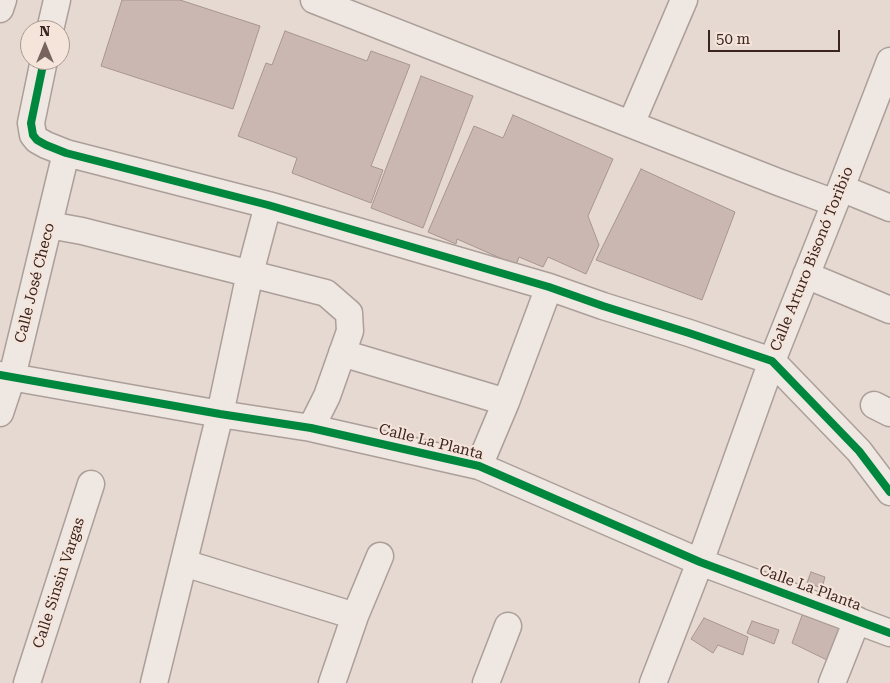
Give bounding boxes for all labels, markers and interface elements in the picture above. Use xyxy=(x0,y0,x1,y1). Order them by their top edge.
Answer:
north arrow xyxy=(20,20,70,70)
scale bar xyxy=(710,20,842,52)
text: N xyxy=(40,23,50,39)
text: 50 m xyxy=(716,30,750,48)
street label: Calle Arturo Bisonó Toribio xyxy=(767,164,857,354)
street label: Calle José Checo xyxy=(11,221,59,345)
street label: Calle La Planta xyxy=(377,420,485,464)
street label: Calle Sinsin Vargas xyxy=(29,515,89,651)
street label: Calle La Planta xyxy=(757,561,863,615)

